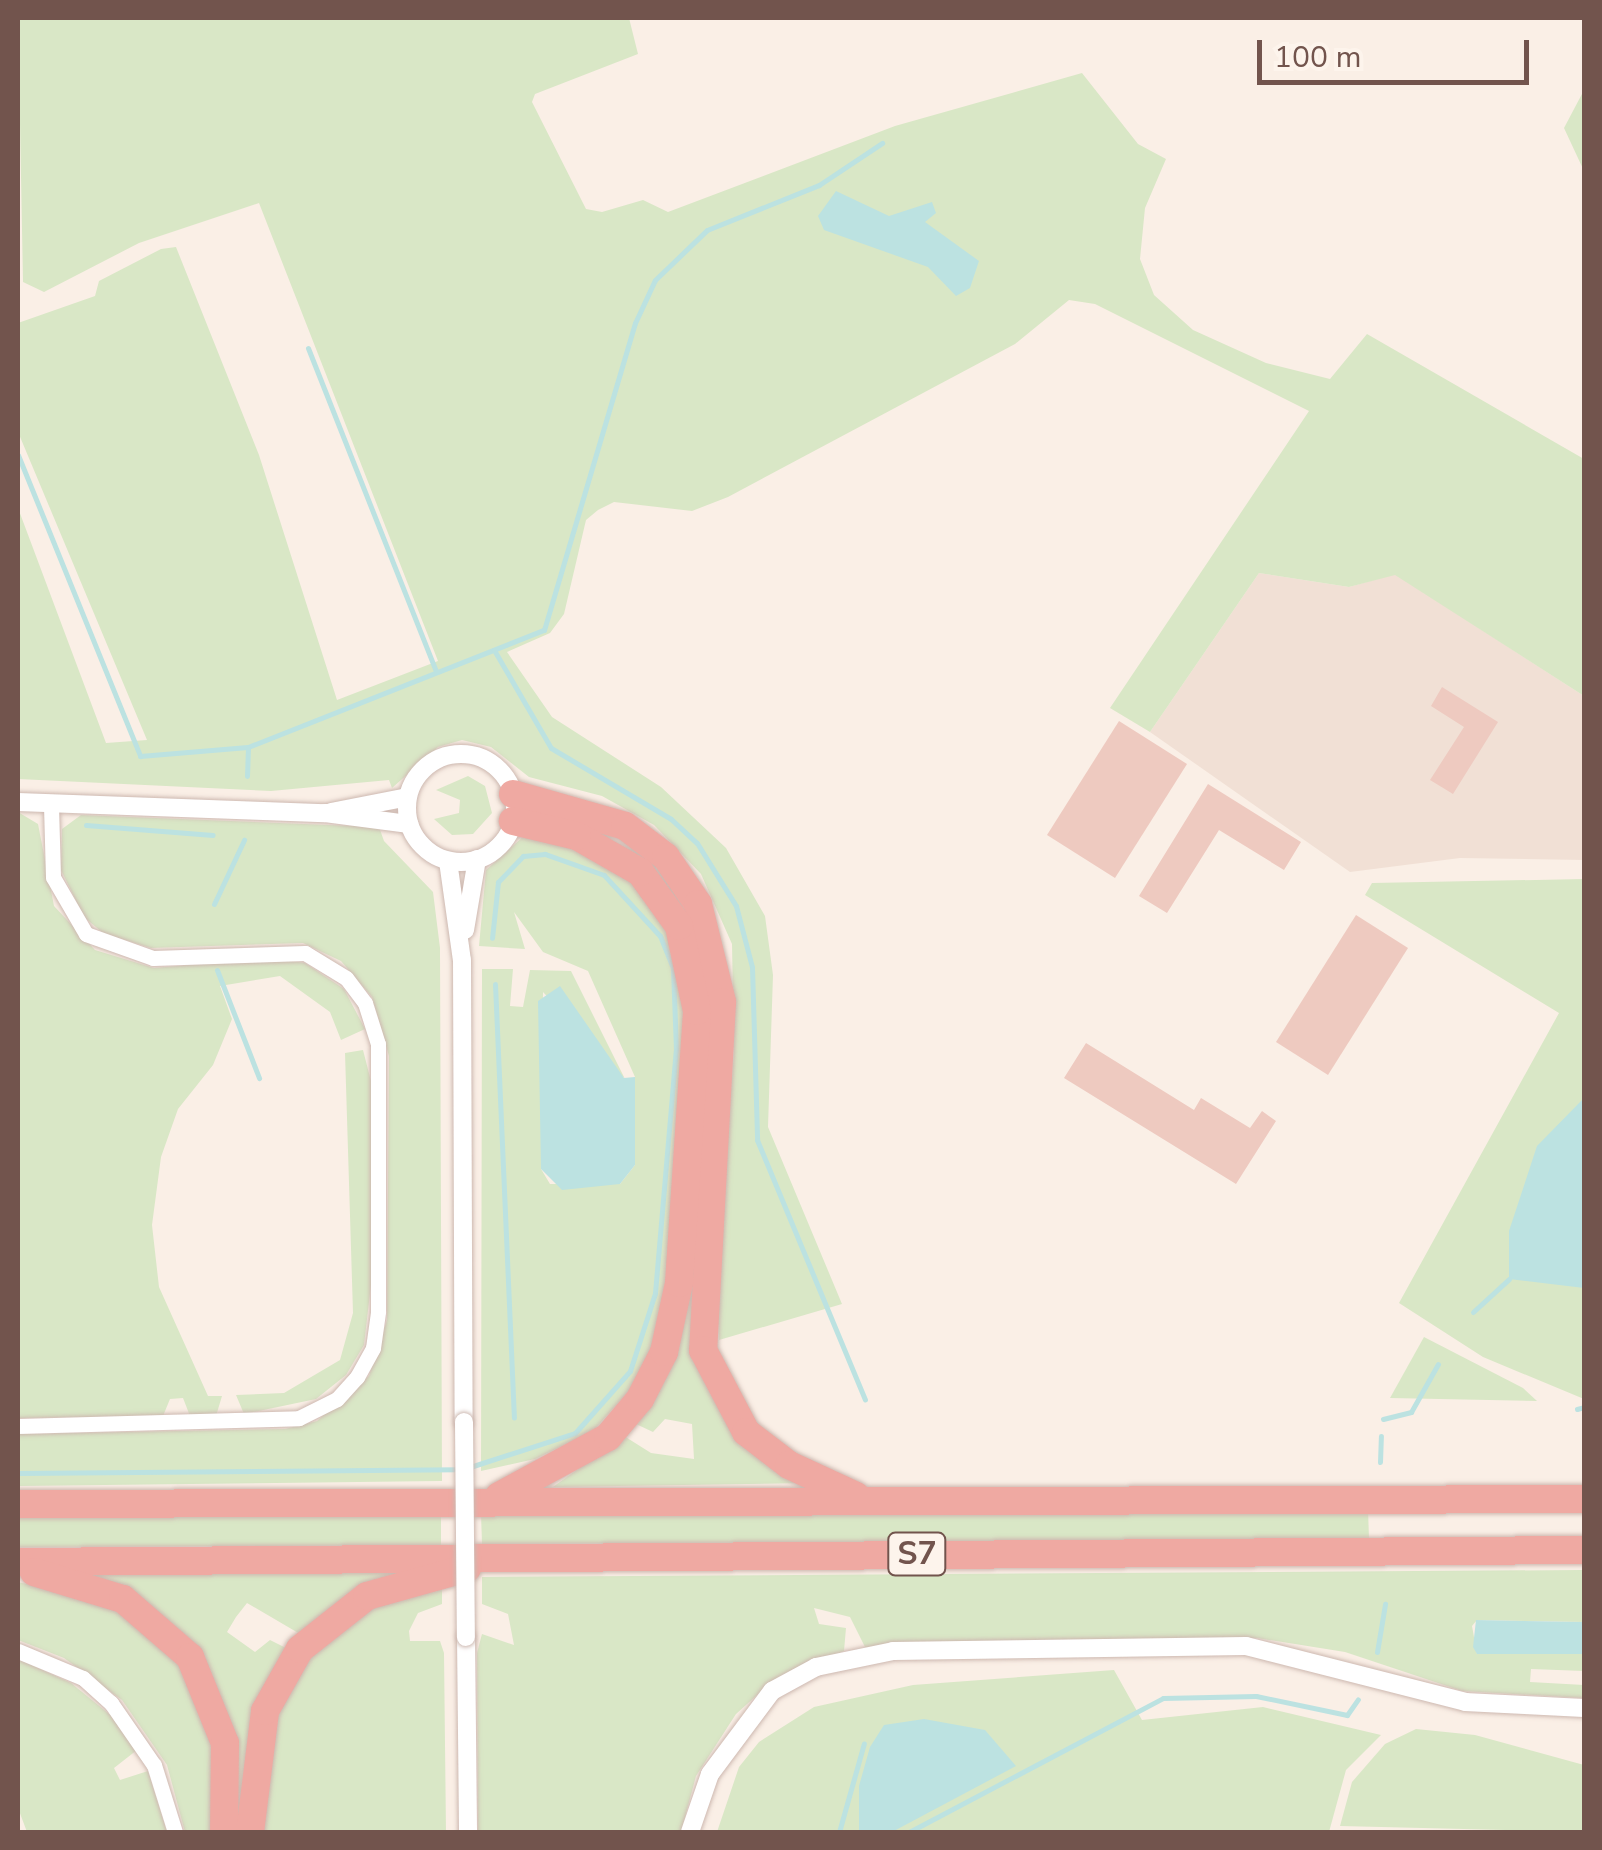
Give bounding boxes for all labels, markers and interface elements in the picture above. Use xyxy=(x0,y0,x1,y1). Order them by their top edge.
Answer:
scale bar xyxy=(1262,20,1534,82)
text: 100 m xyxy=(1274,37,1361,78)
road number: S7 xyxy=(887,1527,947,1581)

